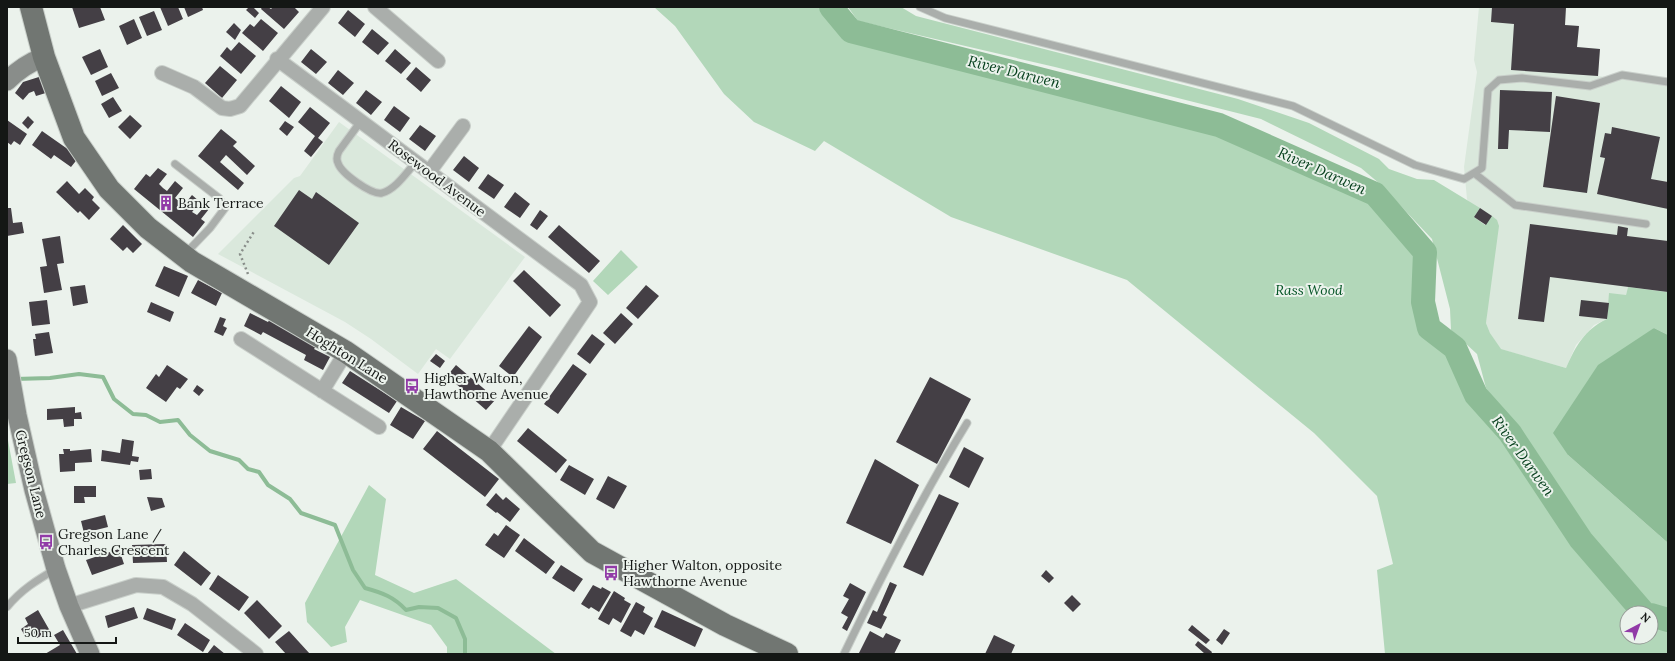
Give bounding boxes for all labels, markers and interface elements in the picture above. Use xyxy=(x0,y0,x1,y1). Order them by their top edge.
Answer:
water label: River Darwen xyxy=(966,51,1063,92)
street label: Rosewood Avenue xyxy=(385,135,490,221)
water label: River Darwen xyxy=(1275,143,1370,199)
building icon: Bank Terrace xyxy=(157,194,175,212)
place label: Bank Terrace xyxy=(178,194,264,212)
park label: Rass Wood xyxy=(1275,281,1343,299)
street label: Hoghton Lane xyxy=(303,323,391,387)
place label: Higher Walton, Hawthorne Avenue xyxy=(424,369,549,403)
bus stop icon: Higher Walton, Hawthorne Avenue xyxy=(403,377,421,395)
water label: River Darwen xyxy=(1488,412,1559,500)
street label: Gregson Lane xyxy=(11,428,51,520)
place label: Gregson Lane / Charles Crescent xyxy=(58,525,170,559)
bus stop icon: Gregson Lane / Charles Crescent xyxy=(37,533,55,551)
place label: Higher Walton, opposite Hawthorne Avenue xyxy=(623,556,782,590)
bus stop icon: Higher Walton, opposite Hawthorne Avenue xyxy=(602,564,620,582)
north arrow xyxy=(1619,605,1659,645)
text: N xyxy=(1638,609,1654,626)
scale bar xyxy=(18,619,116,645)
text: 50 m xyxy=(24,625,52,640)

